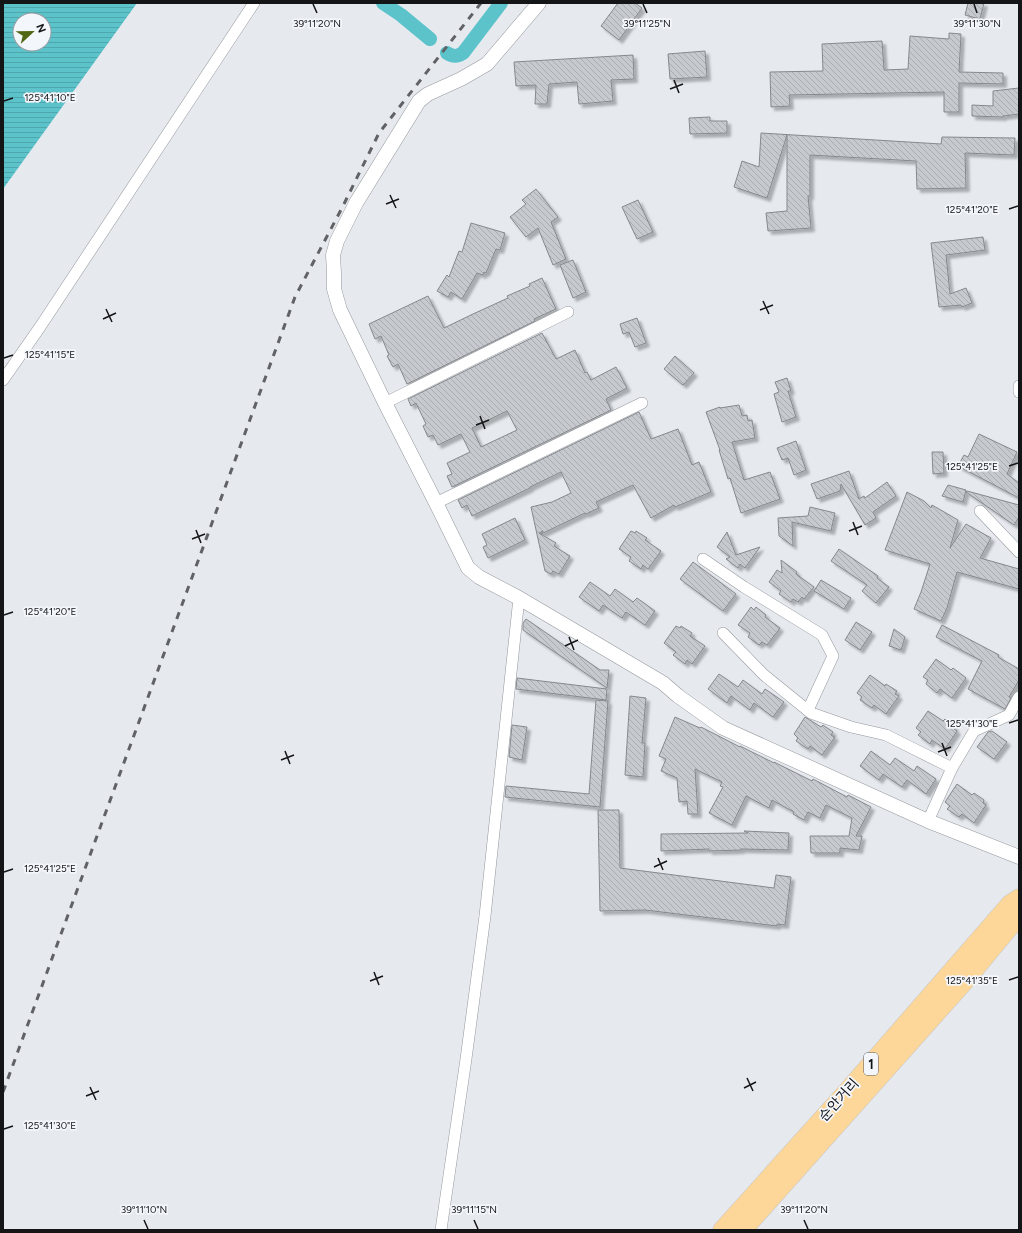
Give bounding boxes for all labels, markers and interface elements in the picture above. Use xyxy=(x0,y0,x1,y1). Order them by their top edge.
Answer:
north arrow xyxy=(12,12,52,52)
text: 39°11'20"N xyxy=(293,17,341,30)
text: 39°11'25"N xyxy=(623,17,671,30)
text: 39°11'30"N xyxy=(953,17,1001,30)
text: N xyxy=(33,22,48,35)
text: 125°41'10"E xyxy=(24,91,76,104)
text: 125°41'20"E xyxy=(946,203,998,216)
text: 125°41'15"E xyxy=(25,348,75,361)
text: 125°41'25"E xyxy=(946,460,998,473)
text: 125°41'20"E xyxy=(24,605,76,618)
text: 125°41'30"E xyxy=(946,717,998,730)
text: 125°41'25"E xyxy=(24,862,76,875)
text: 125°41'35"E xyxy=(946,974,998,987)
road number: 1 xyxy=(864,1053,878,1075)
street label: 순안거리 xyxy=(815,1075,863,1125)
text: 125°41'30"E xyxy=(24,1119,76,1132)
text: 39°11'10"N xyxy=(121,1203,167,1216)
text: 39°11'15"N xyxy=(451,1203,497,1216)
text: 39°11'20"N xyxy=(780,1203,828,1216)

